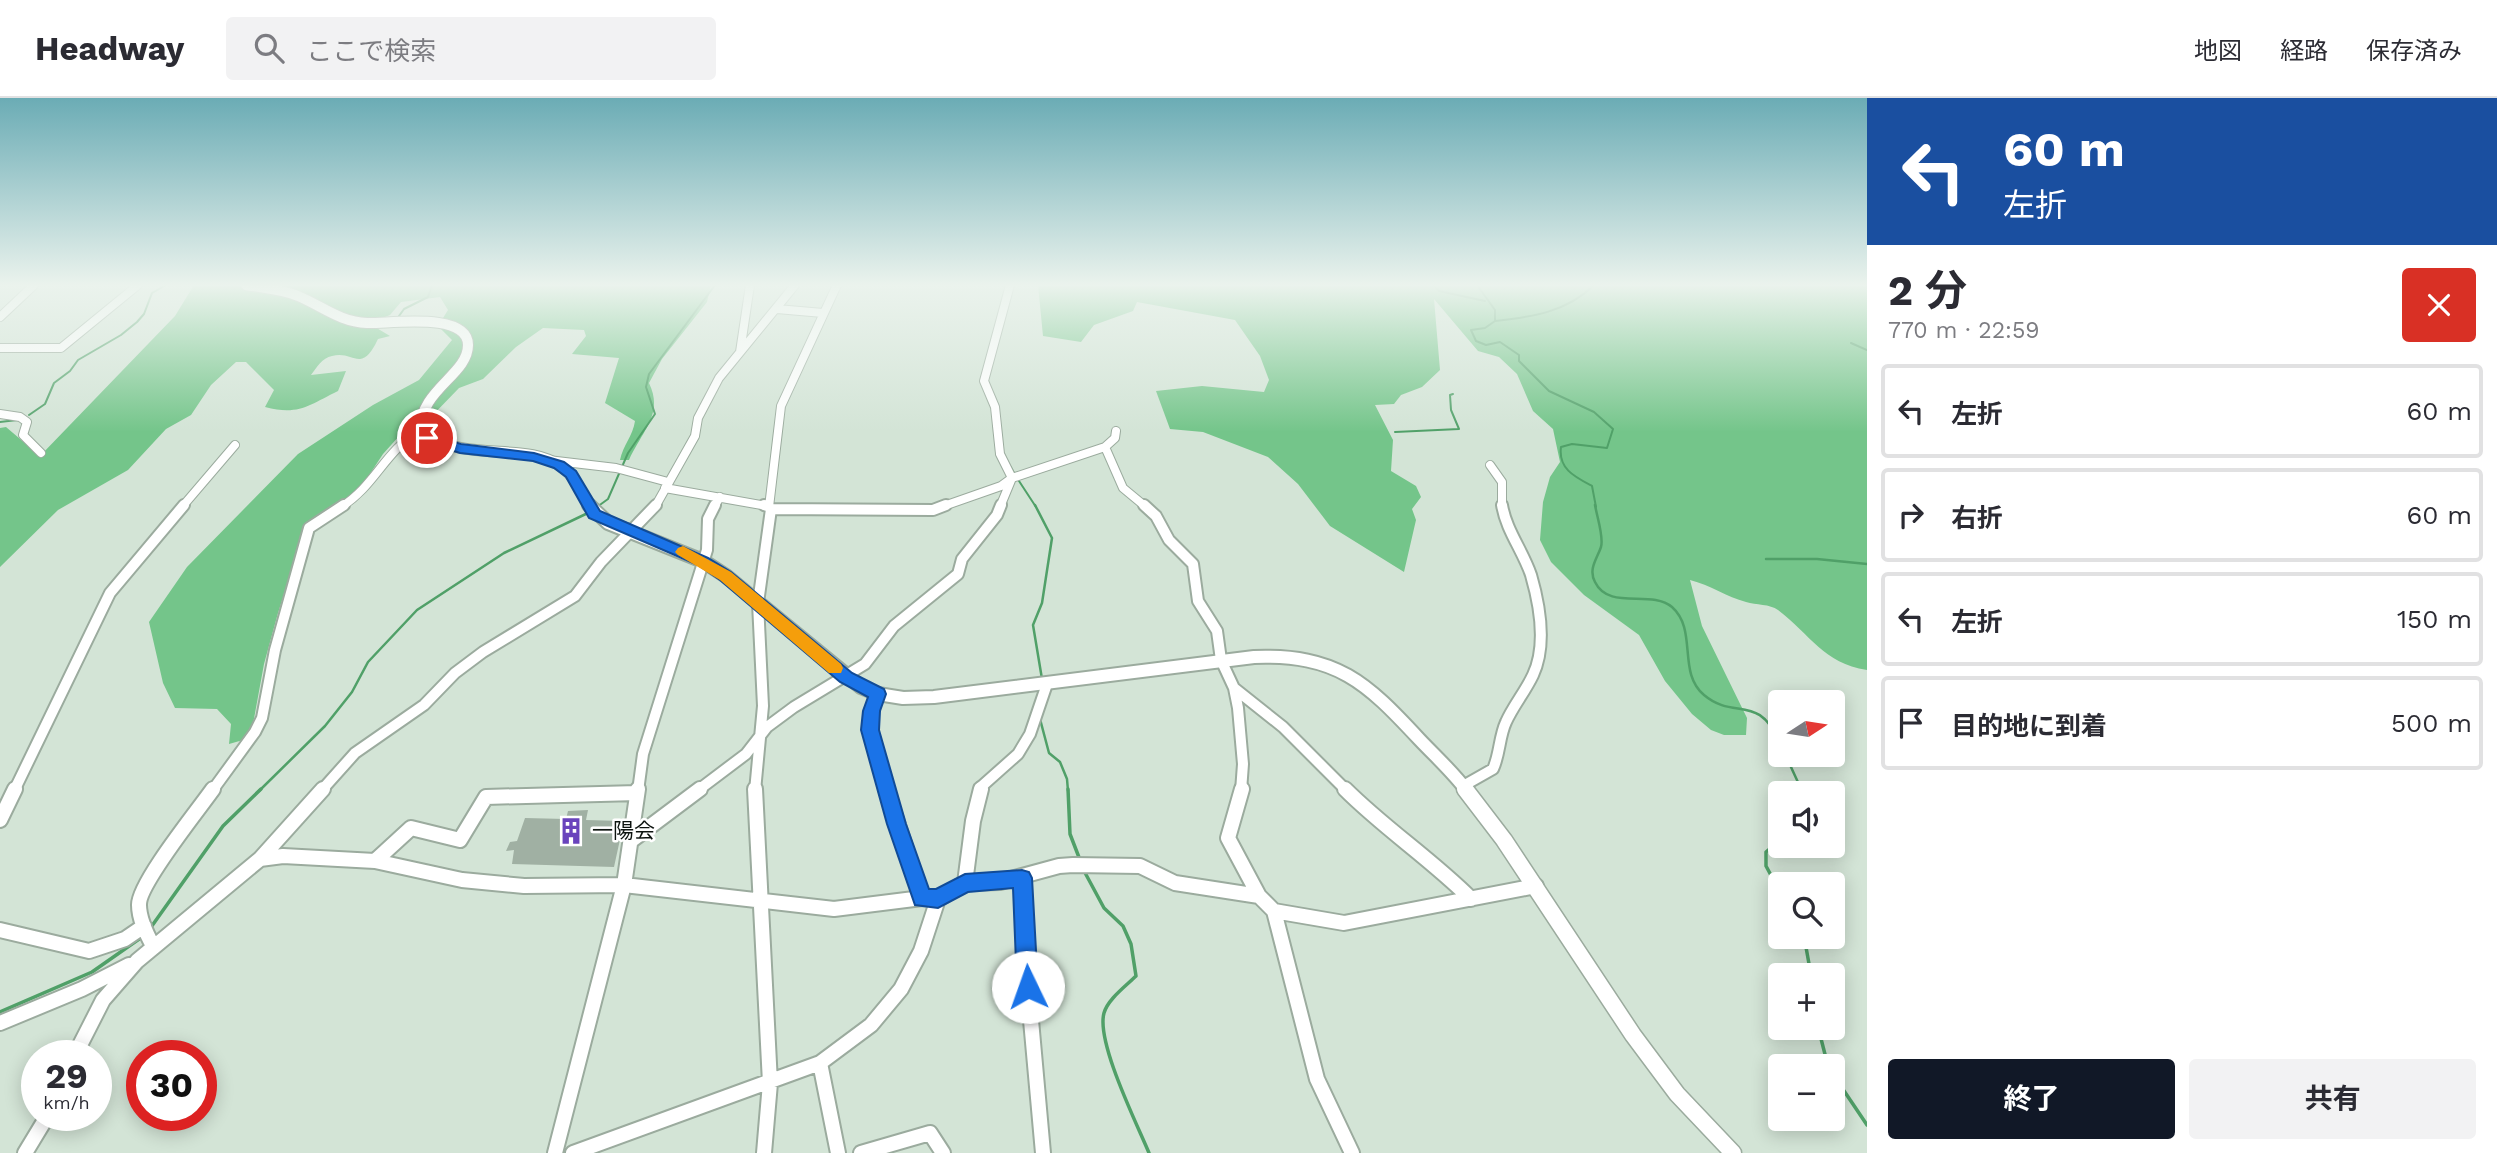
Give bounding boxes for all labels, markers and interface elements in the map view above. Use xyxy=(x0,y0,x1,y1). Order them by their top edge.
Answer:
search box xyxy=(226,17,716,80)
text: Headway xyxy=(35,29,184,68)
icon: search xyxy=(250,29,288,67)
text: ここで検索 xyxy=(306,36,436,66)
text: 地図 xyxy=(2194,37,2242,65)
text: 経路 xyxy=(2280,37,2328,65)
text: 保存済み xyxy=(2366,37,2462,65)
text: 60 m xyxy=(2003,120,2125,178)
icon: left xyxy=(1888,126,1979,217)
text: 左折 xyxy=(2003,186,2067,224)
text: 2 分 xyxy=(1888,266,1967,315)
button: close xyxy=(2402,268,2476,342)
text: 770 m · 22:59 xyxy=(1888,317,2040,344)
icon: left xyxy=(1892,392,1930,430)
text: 60 m xyxy=(2406,396,2472,426)
text: 左折 xyxy=(1951,399,2003,429)
pin xyxy=(397,408,457,468)
icon: arrive xyxy=(408,419,446,457)
icon: right xyxy=(1892,496,1930,534)
text: 60 m xyxy=(2406,500,2472,530)
text: 右折 xyxy=(1951,503,2003,533)
icon: left xyxy=(1892,600,1930,638)
text: 150 m xyxy=(2397,604,2472,634)
text: 左折 xyxy=(1951,607,2003,637)
north arrow xyxy=(1768,690,1844,766)
map controls xyxy=(1768,690,1845,1131)
icon: arrive xyxy=(1892,704,1930,742)
text: 500 m xyxy=(2391,708,2472,738)
text: 目的地に到着 xyxy=(1951,711,2107,741)
button: sound xyxy=(1768,781,1845,858)
building icon: 一陽会 xyxy=(556,816,586,846)
place label: 一陽会 xyxy=(592,818,655,843)
button: search xyxy=(1768,872,1845,949)
position arrow xyxy=(991,950,1065,1024)
button: + xyxy=(1768,963,1845,1040)
speed limit sign: 30 xyxy=(126,1040,217,1131)
button: − xyxy=(1768,1054,1845,1131)
text: 29 xyxy=(45,1055,88,1097)
button: 終了 xyxy=(1888,1059,2175,1139)
button: 共有 xyxy=(2189,1059,2476,1139)
text: km/h xyxy=(43,1092,90,1113)

